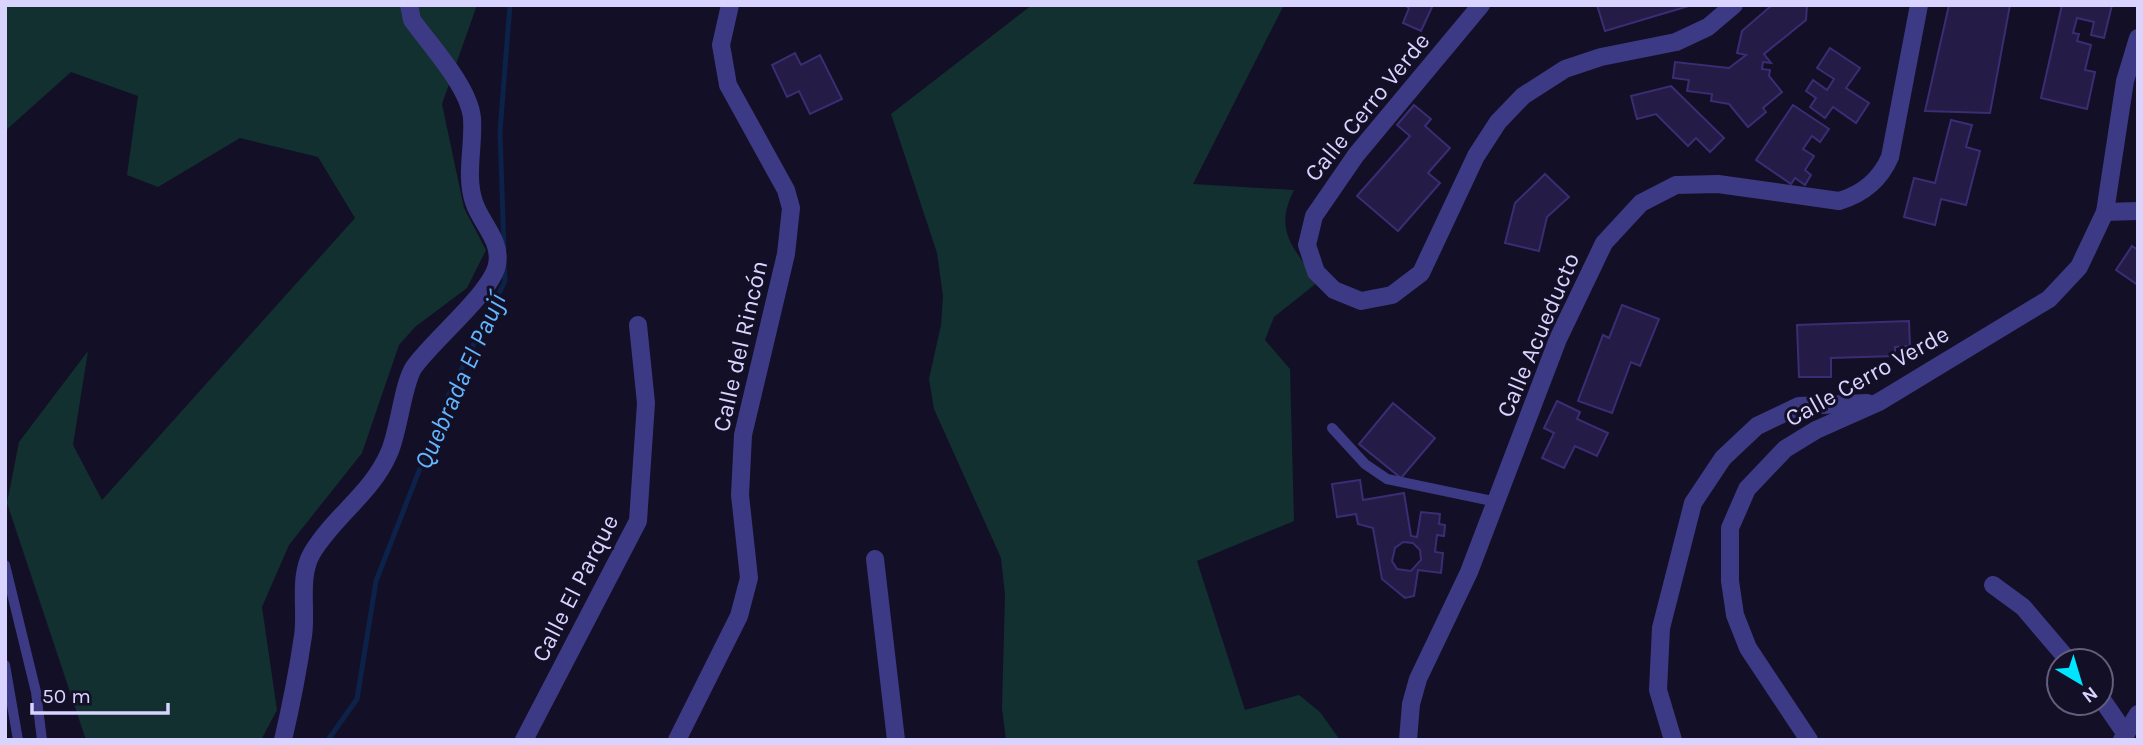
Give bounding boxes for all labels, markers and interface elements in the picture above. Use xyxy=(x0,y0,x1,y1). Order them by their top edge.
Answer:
street label: Calle Cerro Verde xyxy=(1299,27,1435,187)
street label: Calle Acueducto xyxy=(1491,249,1585,421)
street label: Calle del Rincón xyxy=(707,258,773,434)
water label: Quebrada El Paují xyxy=(407,285,514,474)
street label: Calle Cerro Verde xyxy=(1780,319,1954,433)
street label: Calle El Parque xyxy=(526,510,624,666)
north arrow xyxy=(2045,647,2115,717)
scale bar xyxy=(32,672,168,716)
text: N xyxy=(2078,682,2102,707)
text: 50 m xyxy=(42,684,91,708)

